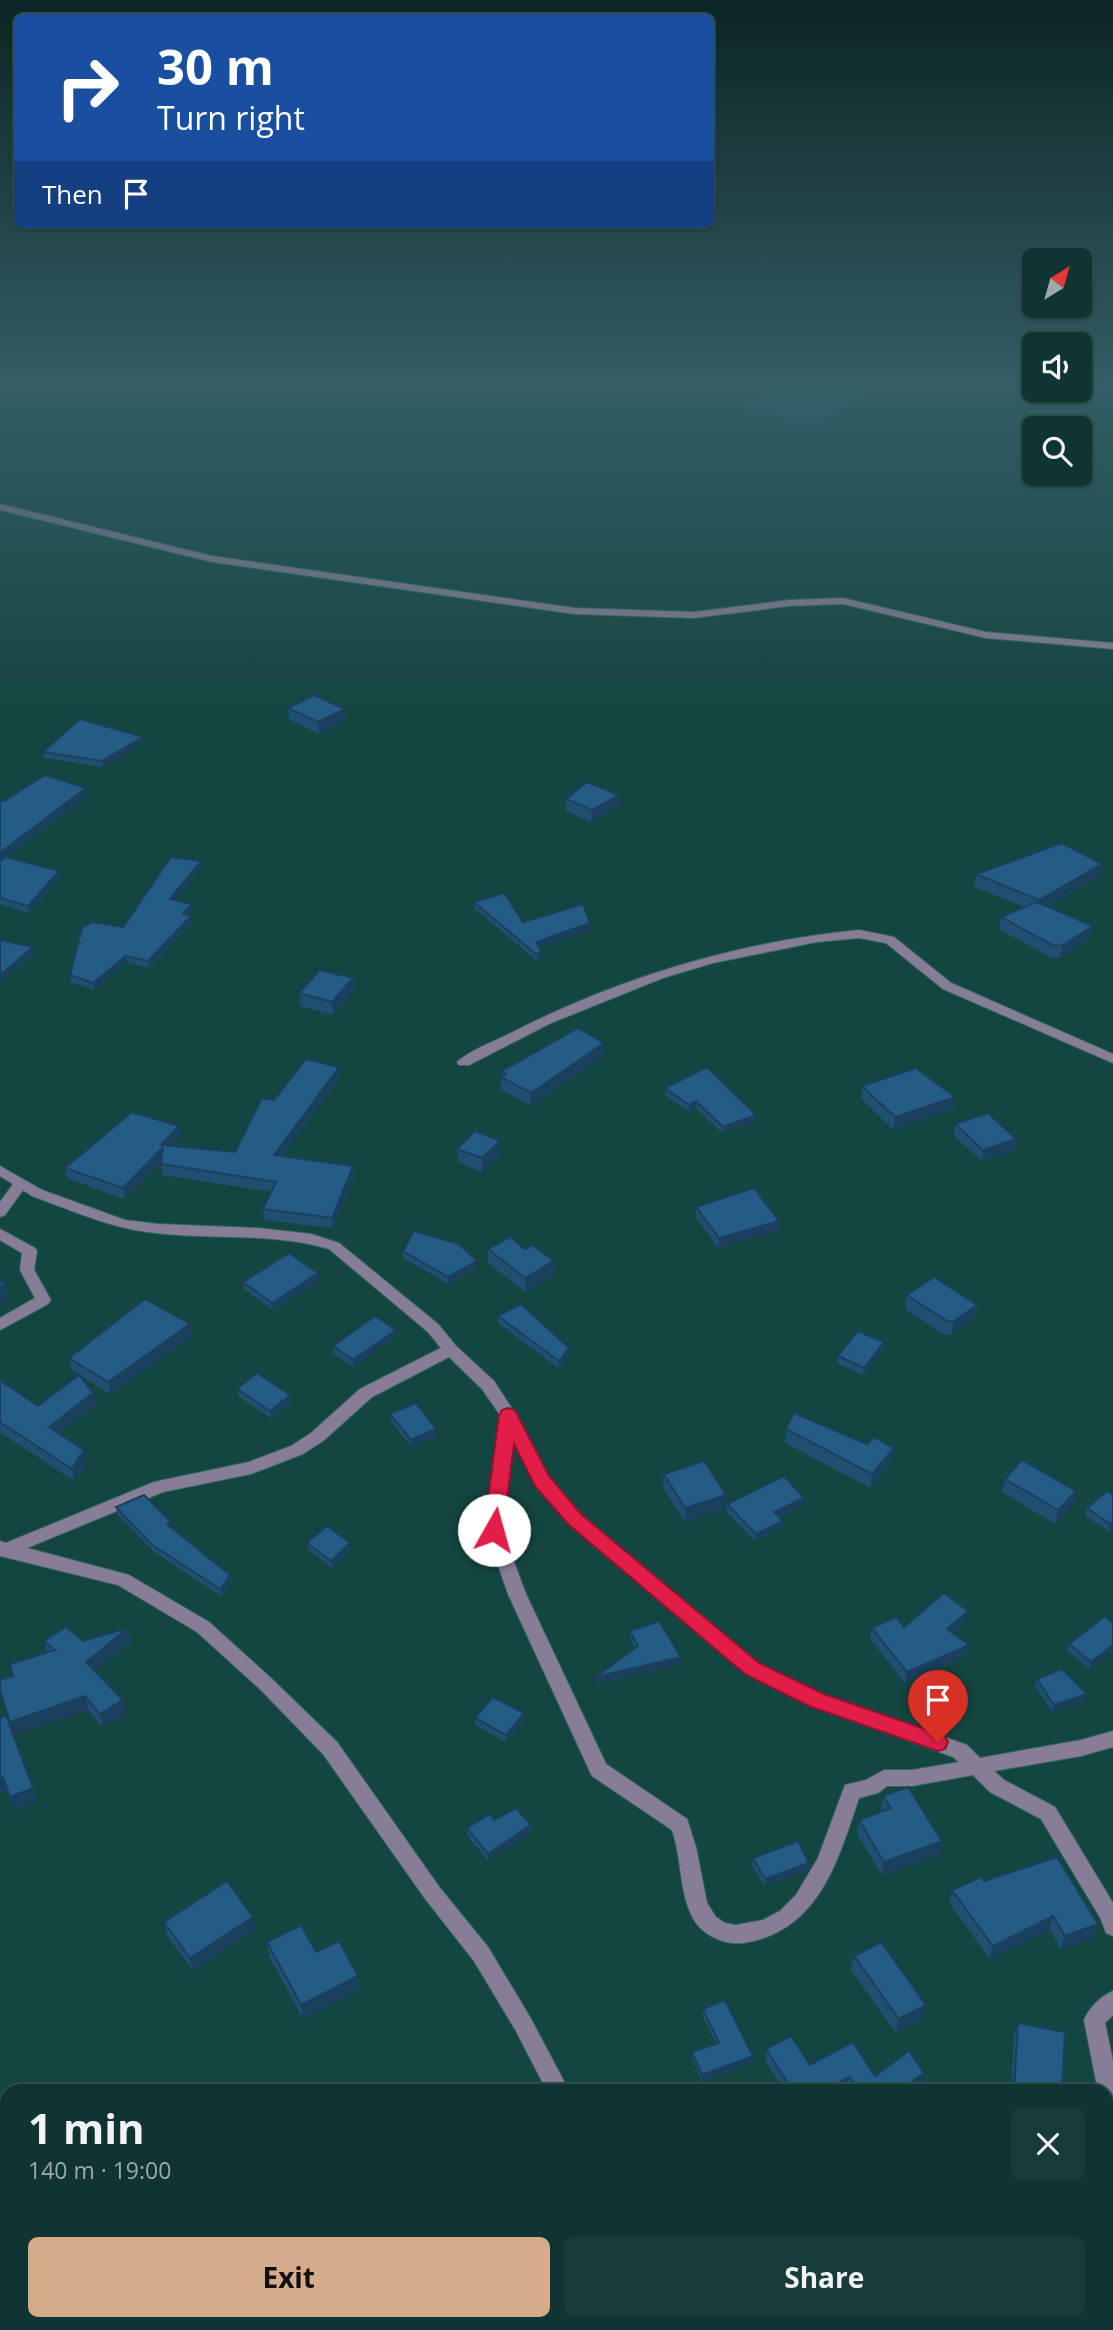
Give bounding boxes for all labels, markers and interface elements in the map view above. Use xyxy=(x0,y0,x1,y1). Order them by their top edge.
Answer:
text: 30 m xyxy=(157,33,274,99)
icon: right xyxy=(42,42,133,133)
text: Turn right xyxy=(157,96,305,139)
icon: arrive xyxy=(117,175,155,213)
text: Then xyxy=(42,176,103,212)
north arrow xyxy=(1022,248,1092,318)
map controls xyxy=(1022,248,1092,486)
button: sound xyxy=(1022,332,1092,402)
button: search xyxy=(1022,416,1092,486)
position arrow xyxy=(457,1493,531,1567)
pin xyxy=(908,1670,968,1742)
icon: arrive xyxy=(919,1681,957,1719)
text: 1 min xyxy=(28,2099,145,2156)
button: close xyxy=(1011,2107,1085,2181)
text: 140 m · 19:00 xyxy=(28,2154,171,2186)
button: Exit xyxy=(28,2237,550,2317)
button: Share xyxy=(564,2237,1085,2317)

